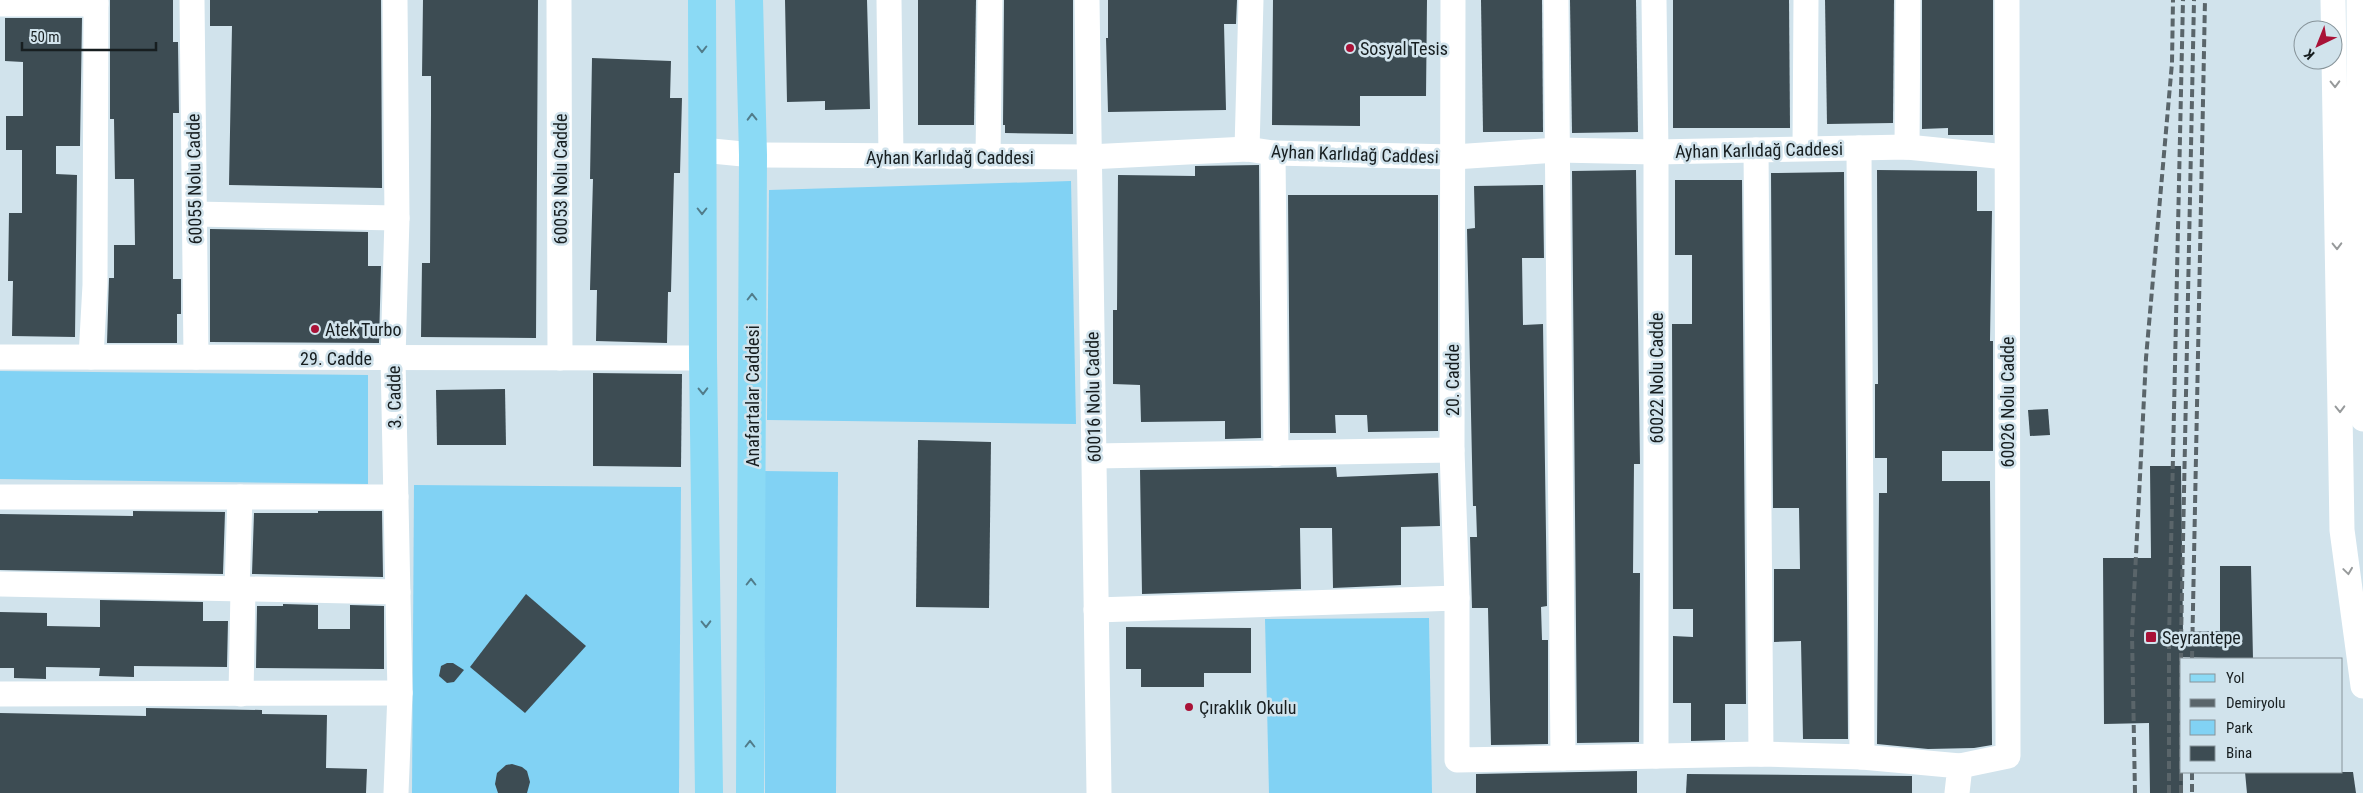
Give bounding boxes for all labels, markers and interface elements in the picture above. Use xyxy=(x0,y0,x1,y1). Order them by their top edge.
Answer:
scale bar xyxy=(22,20,156,52)
north arrow xyxy=(2293,20,2343,70)
text: 50 m xyxy=(30,28,60,46)
place label: Sosyal Tesis xyxy=(1360,38,1448,59)
marker: Sosyal Tesis xyxy=(1344,42,1356,54)
one-way arrow xyxy=(697,45,707,53)
text: K xyxy=(2301,46,2317,63)
one-way arrow xyxy=(2330,80,2340,88)
street label: 60055 Nolu Cadde xyxy=(182,113,206,245)
one-way arrow xyxy=(747,113,757,120)
street label: 60053 Nolu Cadde xyxy=(550,114,571,244)
street label: Ayhan Karlıdağ Caddesi xyxy=(1675,138,1843,162)
street label: Ayhan Karlıdağ Caddesi xyxy=(1271,141,1439,167)
street label: Ayhan Karlıdağ Caddesi xyxy=(866,147,1034,168)
one-way arrow xyxy=(697,208,707,215)
one-way arrow xyxy=(2332,242,2343,250)
one-way arrow xyxy=(747,293,757,300)
street label: 60022 Nolu Cadde xyxy=(1646,313,1667,443)
place label: Atek Turbo xyxy=(325,319,402,340)
marker: Atek Turbo xyxy=(309,323,321,335)
street label: Anafartalar Caddesi xyxy=(742,325,763,467)
street label: 60016 Nolu Cadde xyxy=(1081,331,1105,463)
street label: 60026 Nolu Cadde xyxy=(1997,337,2018,467)
street label: 20. Cadde xyxy=(1442,344,1463,416)
street label: 29. Cadde xyxy=(300,348,372,369)
street label: 3. Cadde xyxy=(383,365,405,429)
one-way arrow xyxy=(698,388,708,395)
one-way arrow xyxy=(2335,405,2345,413)
one-way arrow xyxy=(2342,566,2352,575)
one-way arrow xyxy=(746,578,756,586)
one-way arrow xyxy=(701,620,711,628)
place label: Seyrantepe xyxy=(2162,627,2241,648)
marker: Seyrantepe xyxy=(2144,630,2158,644)
legend xyxy=(2180,658,2343,773)
text: Yol xyxy=(2226,669,2244,687)
text: Demiryolu xyxy=(2226,694,2285,712)
place label: Çıraklık Okulu xyxy=(1199,697,1296,718)
marker: Çıraklık Okulu xyxy=(1183,701,1195,713)
text: Park xyxy=(2226,719,2253,737)
one-way arrow xyxy=(745,740,755,748)
text: Bina xyxy=(2226,744,2252,762)

